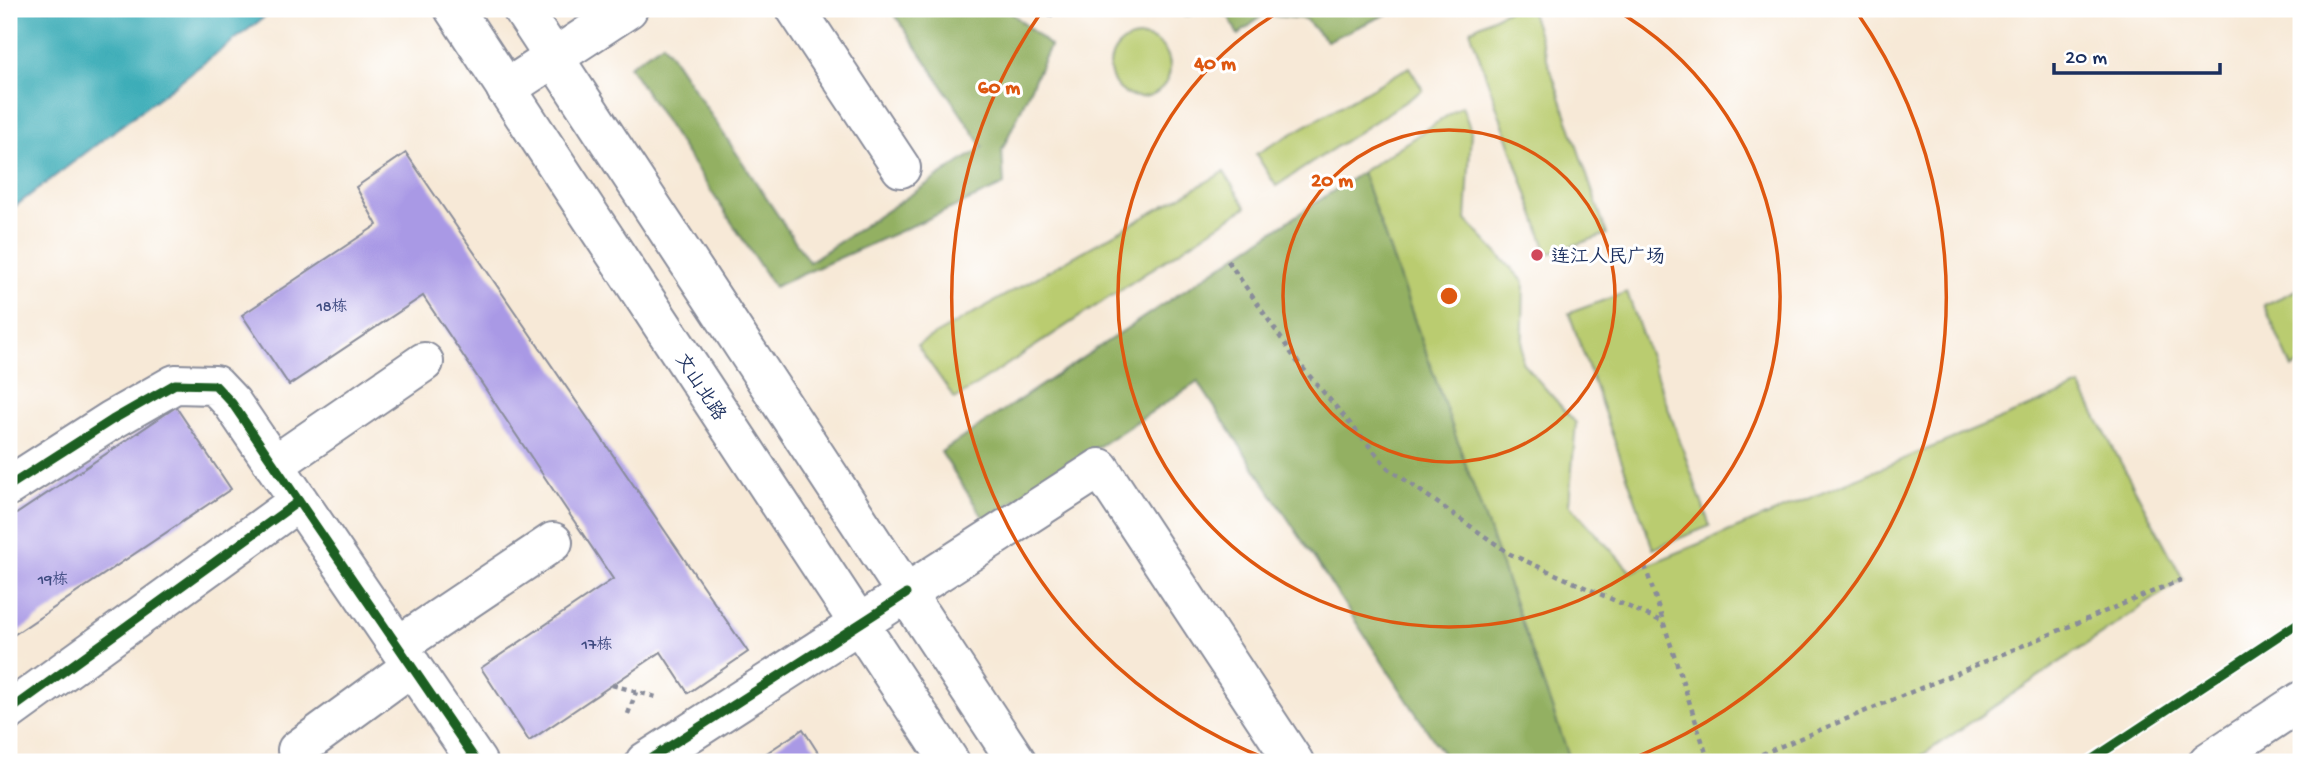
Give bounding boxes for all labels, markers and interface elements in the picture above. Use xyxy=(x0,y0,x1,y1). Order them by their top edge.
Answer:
scale bar xyxy=(2054,32,2221,76)
text: 20 m xyxy=(2065,47,2107,72)
text: 40 m xyxy=(1193,53,1236,78)
text: 60 m xyxy=(978,77,1020,102)
text: 20 m xyxy=(1311,170,1353,195)
place label: 连江人民广场 xyxy=(1551,246,1665,270)
marker: 连江人民广场 xyxy=(1529,247,1545,263)
centre of rings xyxy=(1437,284,1461,308)
house number: 18栋 xyxy=(315,298,348,318)
street label: 文山北路 xyxy=(669,349,730,426)
house number: 19栋 xyxy=(37,571,68,591)
house number: 17栋 xyxy=(581,636,612,656)

